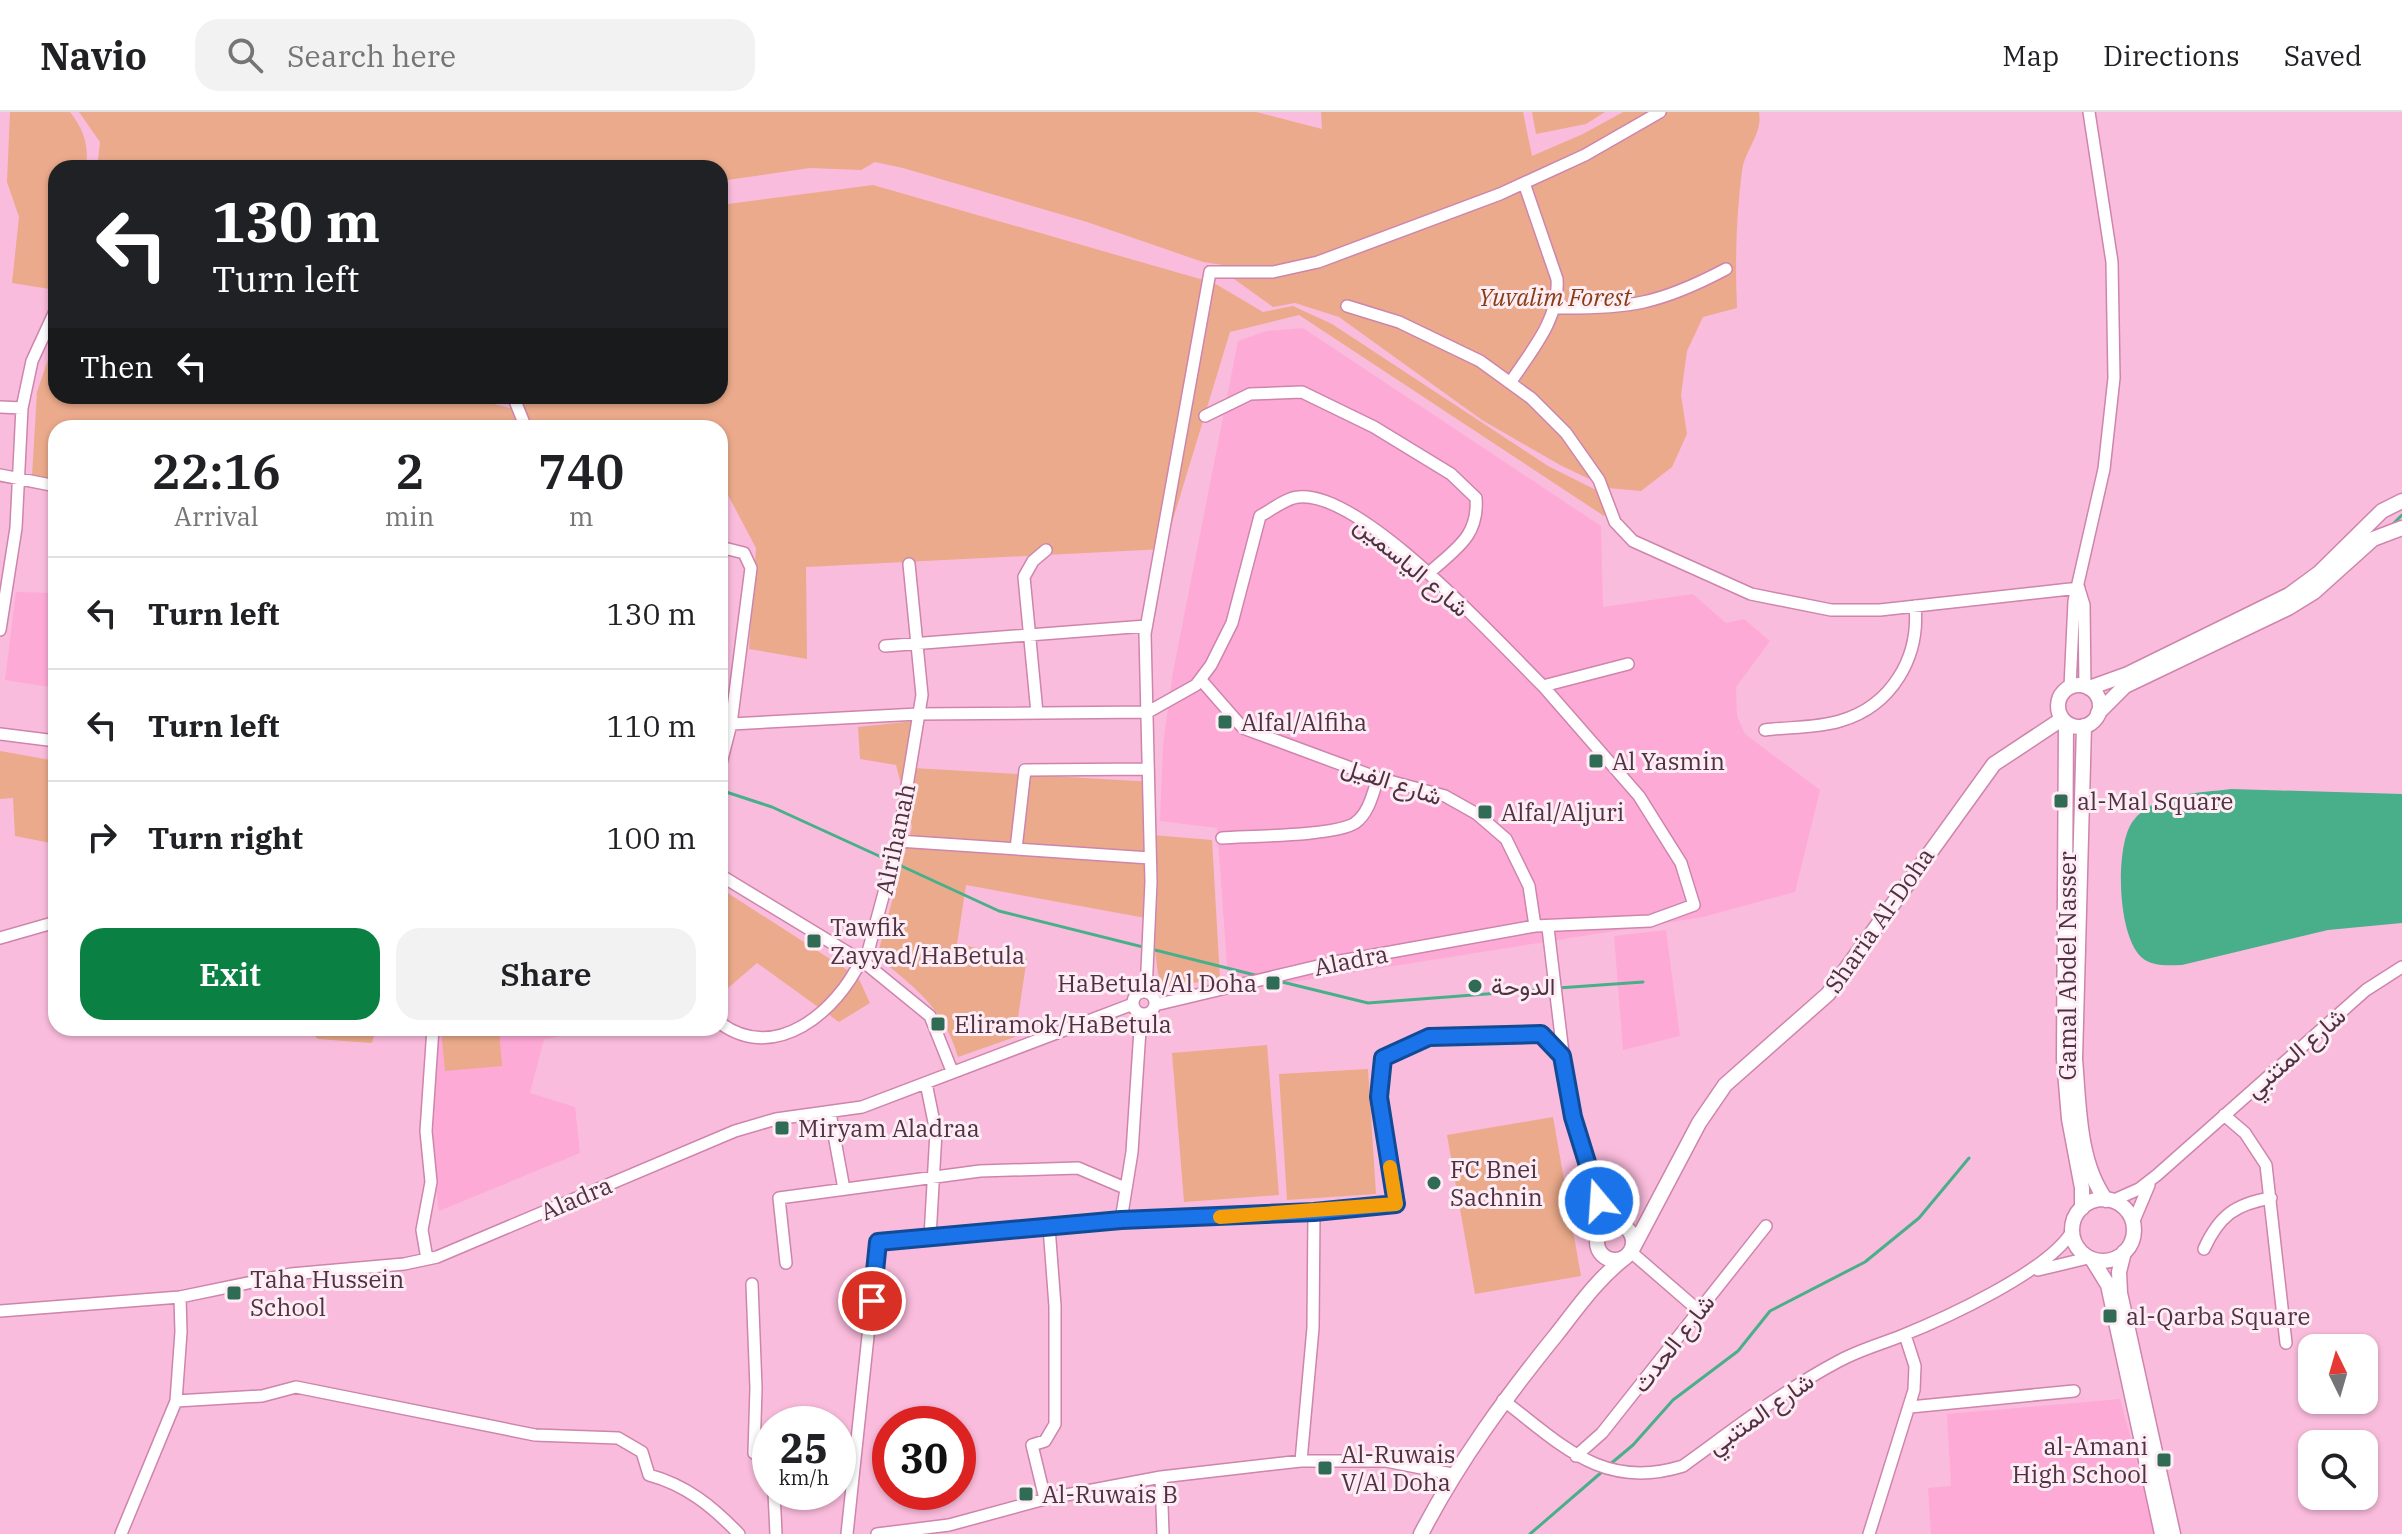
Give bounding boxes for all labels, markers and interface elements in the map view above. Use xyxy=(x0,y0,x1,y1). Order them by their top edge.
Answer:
search box xyxy=(195,19,755,91)
text: Navio xyxy=(40,31,147,80)
icon: search xyxy=(223,33,267,77)
text: Search here xyxy=(287,36,456,75)
text: Map xyxy=(2002,37,2059,74)
text: Directions xyxy=(2103,37,2240,74)
text: Saved xyxy=(2284,37,2362,74)
text: 130 m xyxy=(212,185,380,257)
icon: left xyxy=(80,192,184,296)
text: Turn left xyxy=(212,255,359,302)
park label: Yuvalim Forest xyxy=(1479,281,1633,313)
icon: left xyxy=(170,344,214,388)
text: Then xyxy=(80,347,154,386)
text: 22:16 xyxy=(152,440,281,502)
text: 2 xyxy=(395,440,424,502)
text: 740 xyxy=(538,440,624,502)
text: Arrival xyxy=(174,499,259,533)
text: min xyxy=(385,499,434,533)
text: m xyxy=(569,499,594,533)
street label: شارع الياسمين xyxy=(1347,508,1476,624)
icon: left xyxy=(80,591,124,635)
text: Turn left xyxy=(148,594,280,633)
text: 130 m xyxy=(606,594,696,633)
icon: left xyxy=(80,703,124,747)
text: Turn left xyxy=(148,706,280,745)
text: 110 m xyxy=(606,706,696,745)
place label: Alfal/Alfiha xyxy=(1241,706,1367,738)
marker: Alfal/Alfiha xyxy=(1216,713,1234,731)
place label: Al Yasmin xyxy=(1612,745,1725,777)
street label: شارع الفيل xyxy=(1337,750,1446,813)
marker: Al Yasmin xyxy=(1587,752,1605,770)
street label: Alrihanah xyxy=(868,780,922,898)
place label: al-Mal Square xyxy=(2077,785,2233,817)
marker: al-Mal Square xyxy=(2052,792,2070,810)
place label: Alfal/Aljuri xyxy=(1501,796,1624,828)
marker: Alfal/Aljuri xyxy=(1476,803,1494,821)
icon: right xyxy=(80,815,124,859)
text: Turn right xyxy=(148,818,303,857)
text: 100 m xyxy=(606,818,696,857)
street label: Sharia Al-Doha xyxy=(1817,841,1941,999)
street label: Gamal Abdel Nasser xyxy=(2051,851,2083,1081)
place label: Tawfik Zayyad/HaBetula xyxy=(830,911,1025,971)
button: Exit xyxy=(80,928,380,1020)
button: Share xyxy=(396,928,696,1020)
marker: Tawfik Zayyad/HaBetula xyxy=(805,932,823,950)
street label: Aladra xyxy=(1311,937,1391,983)
place label: HaBetula/Al Doha xyxy=(1057,967,1257,999)
place label: الدوحة xyxy=(1491,970,1555,1002)
marker: HaBetula/Al Doha xyxy=(1264,974,1282,992)
marker: الدوحة xyxy=(1466,977,1484,995)
street label: شارع المتنبي xyxy=(2238,999,2355,1108)
place label: Eliramok/HaBetula xyxy=(954,1008,1172,1040)
marker: Eliramok/HaBetula xyxy=(929,1015,947,1033)
place label: Miryam Aladraa xyxy=(798,1112,980,1144)
marker: Miryam Aladraa xyxy=(773,1119,791,1137)
place label: FC Bnei Sachnin xyxy=(1450,1153,1543,1213)
position arrow xyxy=(1557,1159,1641,1243)
street label: Aladra xyxy=(535,1169,617,1227)
marker: FC Bnei Sachnin xyxy=(1425,1174,1443,1192)
place label: Taha Hussein School xyxy=(250,1263,404,1323)
pin xyxy=(838,1267,906,1335)
icon: arrive xyxy=(850,1279,894,1323)
marker: Taha Hussein School xyxy=(225,1284,243,1302)
street label: شارع الحدث xyxy=(1625,1287,1722,1399)
place label: al-Qarba Square xyxy=(2126,1300,2310,1332)
marker: al-Qarba Square xyxy=(2101,1307,2119,1325)
north arrow xyxy=(2298,1334,2378,1414)
map controls xyxy=(2298,1334,2378,1510)
street label: شارع المتنبي xyxy=(1700,1364,1822,1465)
speed limit sign: 30 xyxy=(872,1406,976,1510)
text: 25 xyxy=(780,1422,828,1474)
place label: al-Amani High School xyxy=(2012,1430,2148,1490)
button: search xyxy=(2298,1430,2378,1510)
place label: Al-Ruwais V/Al Doha xyxy=(1341,1438,1456,1498)
marker: al-Amani High School xyxy=(2155,1451,2173,1469)
marker: Al-Ruwais V/Al Doha xyxy=(1316,1459,1334,1477)
text: km/h xyxy=(779,1464,829,1491)
place label: Al-Ruwais B xyxy=(1042,1478,1178,1510)
marker: Al-Ruwais B xyxy=(1017,1485,1035,1503)

